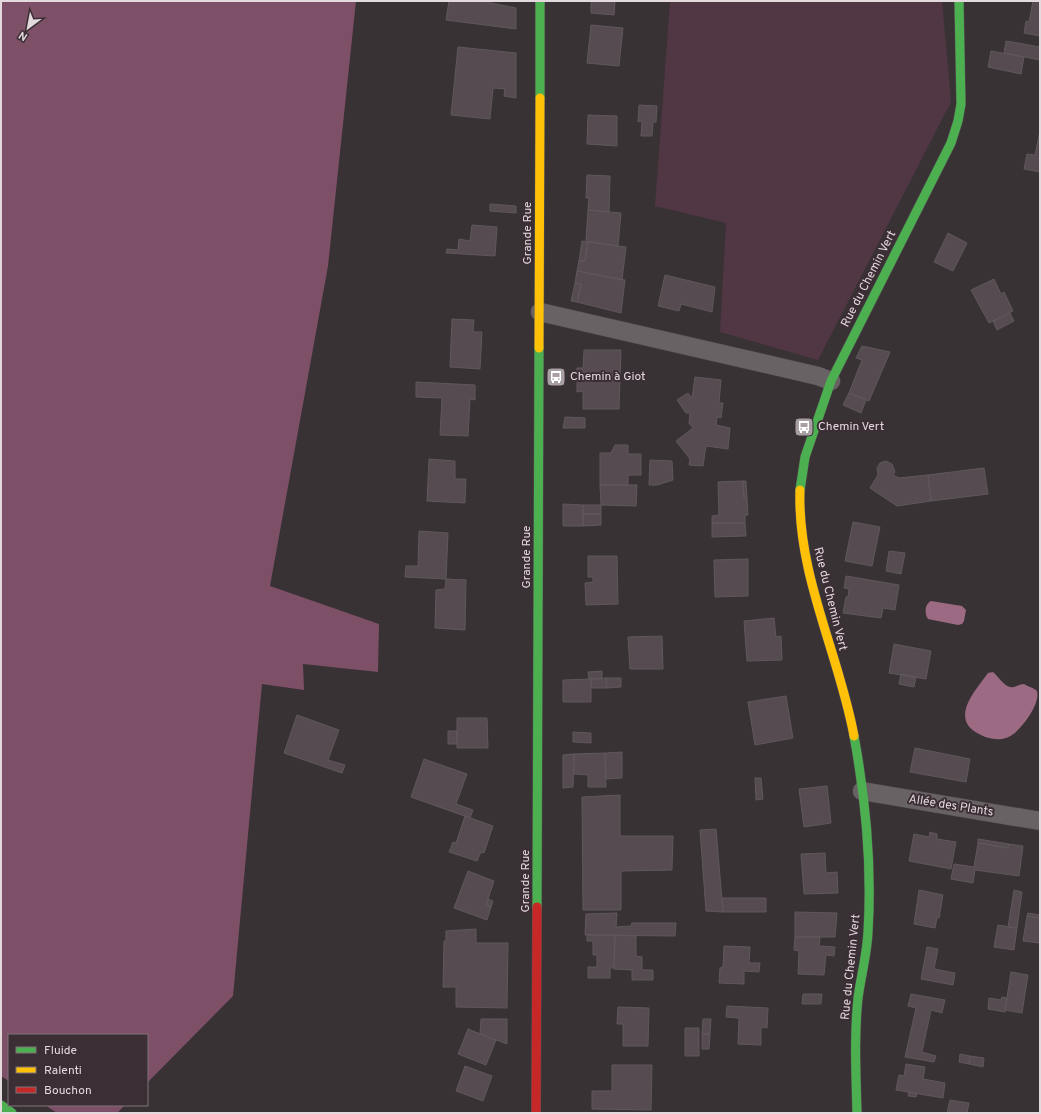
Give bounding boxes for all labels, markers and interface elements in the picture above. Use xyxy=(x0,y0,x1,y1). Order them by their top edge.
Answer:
north arrow xyxy=(8,8,48,48)
text: N xyxy=(16,28,30,44)
street label: Grande Rue xyxy=(520,201,536,265)
street label: Rue du Chemin Vert xyxy=(838,228,900,330)
bus stop icon: Chemin à Giot xyxy=(545,366,567,388)
place label: Chemin à Giot xyxy=(570,369,646,385)
bus stop icon: Chemin Vert xyxy=(793,416,815,438)
place label: Chemin Vert xyxy=(818,419,884,435)
street label: Grande Rue xyxy=(519,525,535,589)
street label: Rue du Chemin Vert xyxy=(809,545,851,653)
street label: Allée des Plants xyxy=(908,791,994,821)
street label: Grande Rue xyxy=(518,849,534,913)
street label: Rue du Chemin Vert xyxy=(837,913,865,1021)
legend xyxy=(8,1034,148,1106)
text: Fluide xyxy=(44,1043,77,1059)
text: Ralenti xyxy=(44,1063,82,1079)
text: Bouchon xyxy=(44,1083,92,1099)

